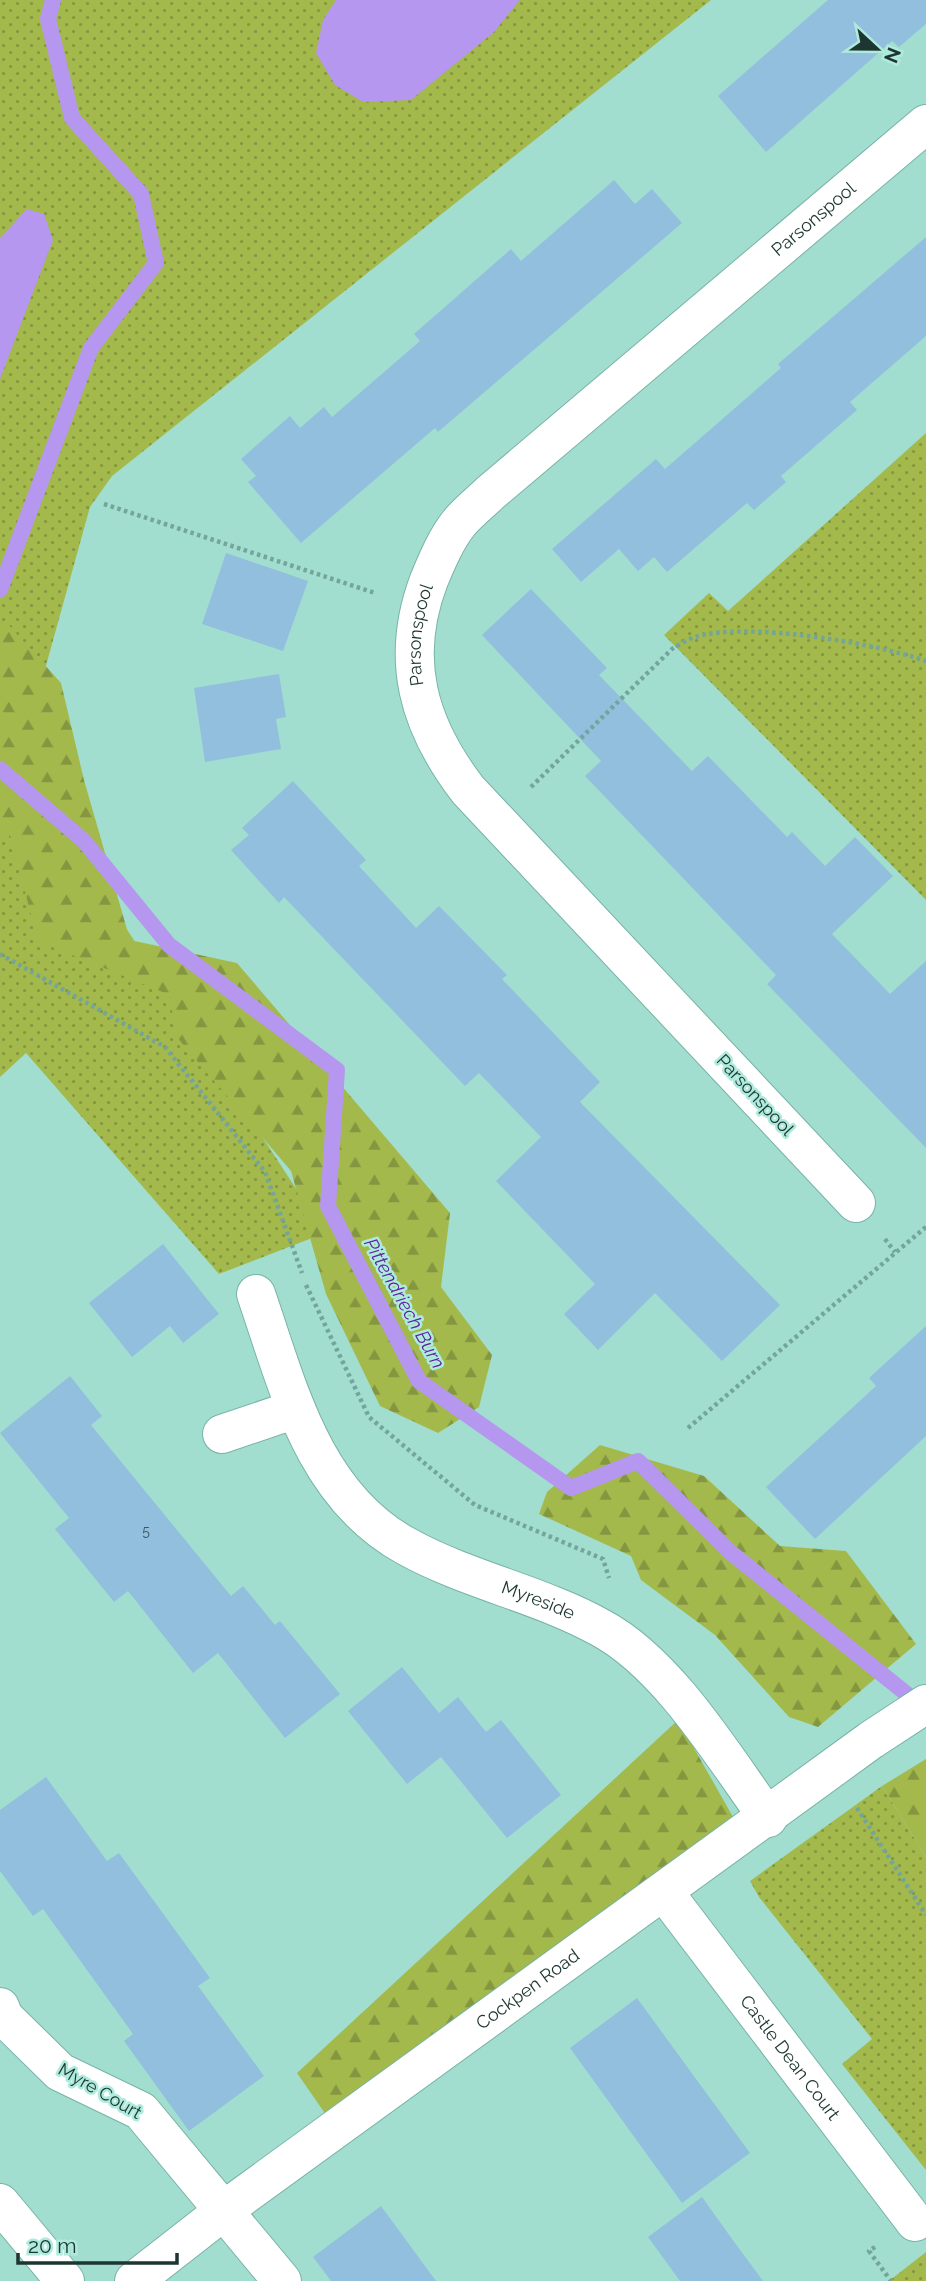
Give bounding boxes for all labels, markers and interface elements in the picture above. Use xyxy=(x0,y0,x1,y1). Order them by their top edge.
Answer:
north arrow xyxy=(842,14,912,84)
text: N xyxy=(880,45,906,66)
street label: Parsonspool xyxy=(767,177,860,260)
street label: Parsonspool xyxy=(404,581,437,688)
street label: Parsonspool xyxy=(712,1050,798,1140)
water label: Pittendriech Burn xyxy=(360,1234,450,1372)
house number: 5 xyxy=(142,1523,150,1539)
street label: Myreside xyxy=(499,1576,579,1624)
street label: Cockpen Road xyxy=(472,1944,583,2033)
street label: Castle Dean Court xyxy=(736,1991,845,2124)
street label: Myre Court xyxy=(55,2058,146,2123)
scale bar xyxy=(18,2222,177,2266)
text: 20 m xyxy=(28,2233,76,2258)

